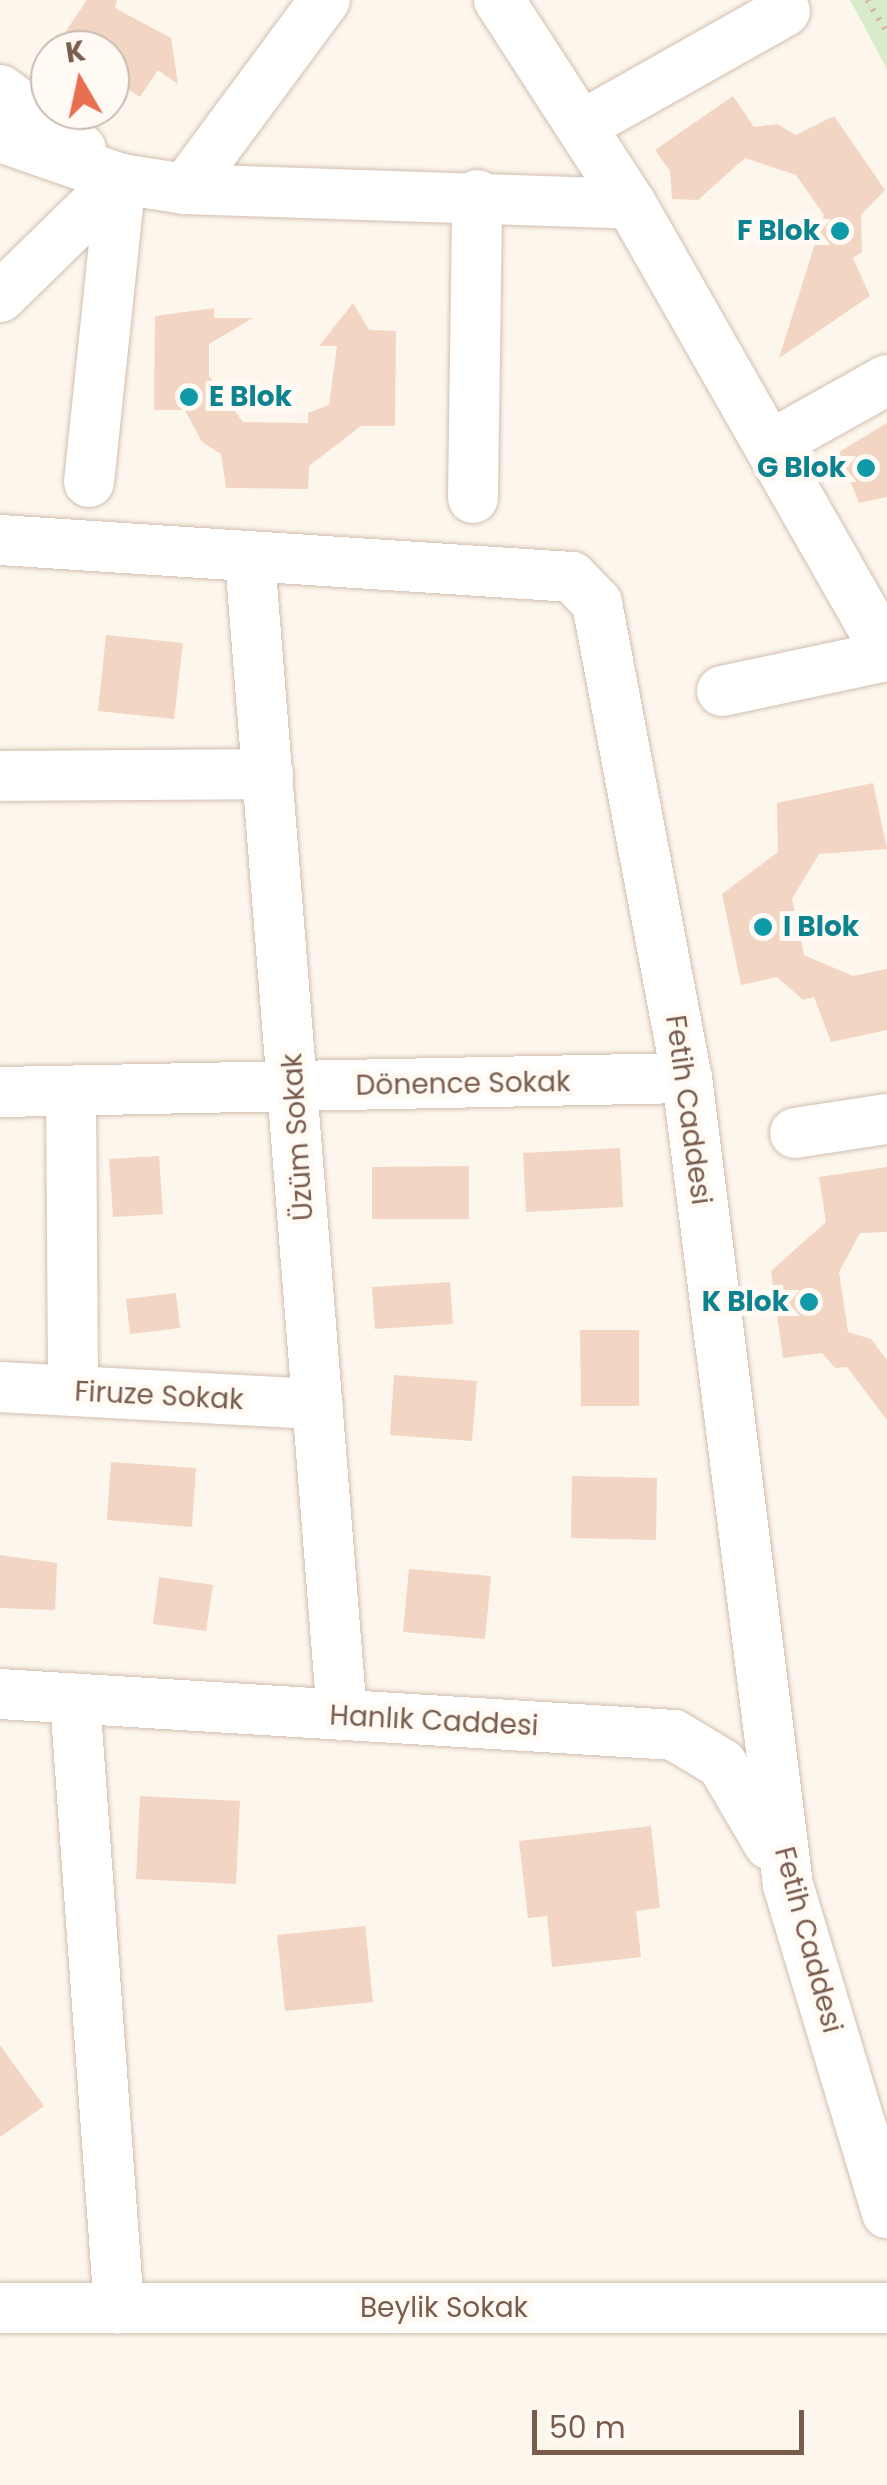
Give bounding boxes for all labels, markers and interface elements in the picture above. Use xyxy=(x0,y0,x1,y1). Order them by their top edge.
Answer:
north arrow xyxy=(30,30,130,130)
text: K xyxy=(63,31,88,73)
place label: F Blok xyxy=(737,214,820,248)
marker: F Blok xyxy=(829,220,851,242)
place label: E Blok xyxy=(209,380,292,414)
marker: E Blok xyxy=(178,386,200,408)
place label: G Blok xyxy=(757,451,846,485)
marker: G Blok xyxy=(855,457,877,479)
place label: I Blok xyxy=(783,910,859,944)
marker: I Blok xyxy=(752,916,774,938)
street label: Fetih Caddesi xyxy=(658,1013,718,1207)
street label: Üzüm Sokak xyxy=(275,1052,321,1222)
street label: Dönence Sokak xyxy=(355,1065,571,1103)
place label: K Blok xyxy=(702,1285,789,1319)
marker: K Blok xyxy=(798,1291,820,1313)
street label: Firuze Sokak xyxy=(74,1375,244,1417)
street label: Hanlık Caddesi xyxy=(329,1699,539,1743)
street label: Fetih Caddesi xyxy=(767,1843,849,2037)
street label: Beylik Sokak xyxy=(360,2291,528,2325)
scale bar xyxy=(537,2390,810,2452)
text: 50 m xyxy=(549,2406,626,2449)

